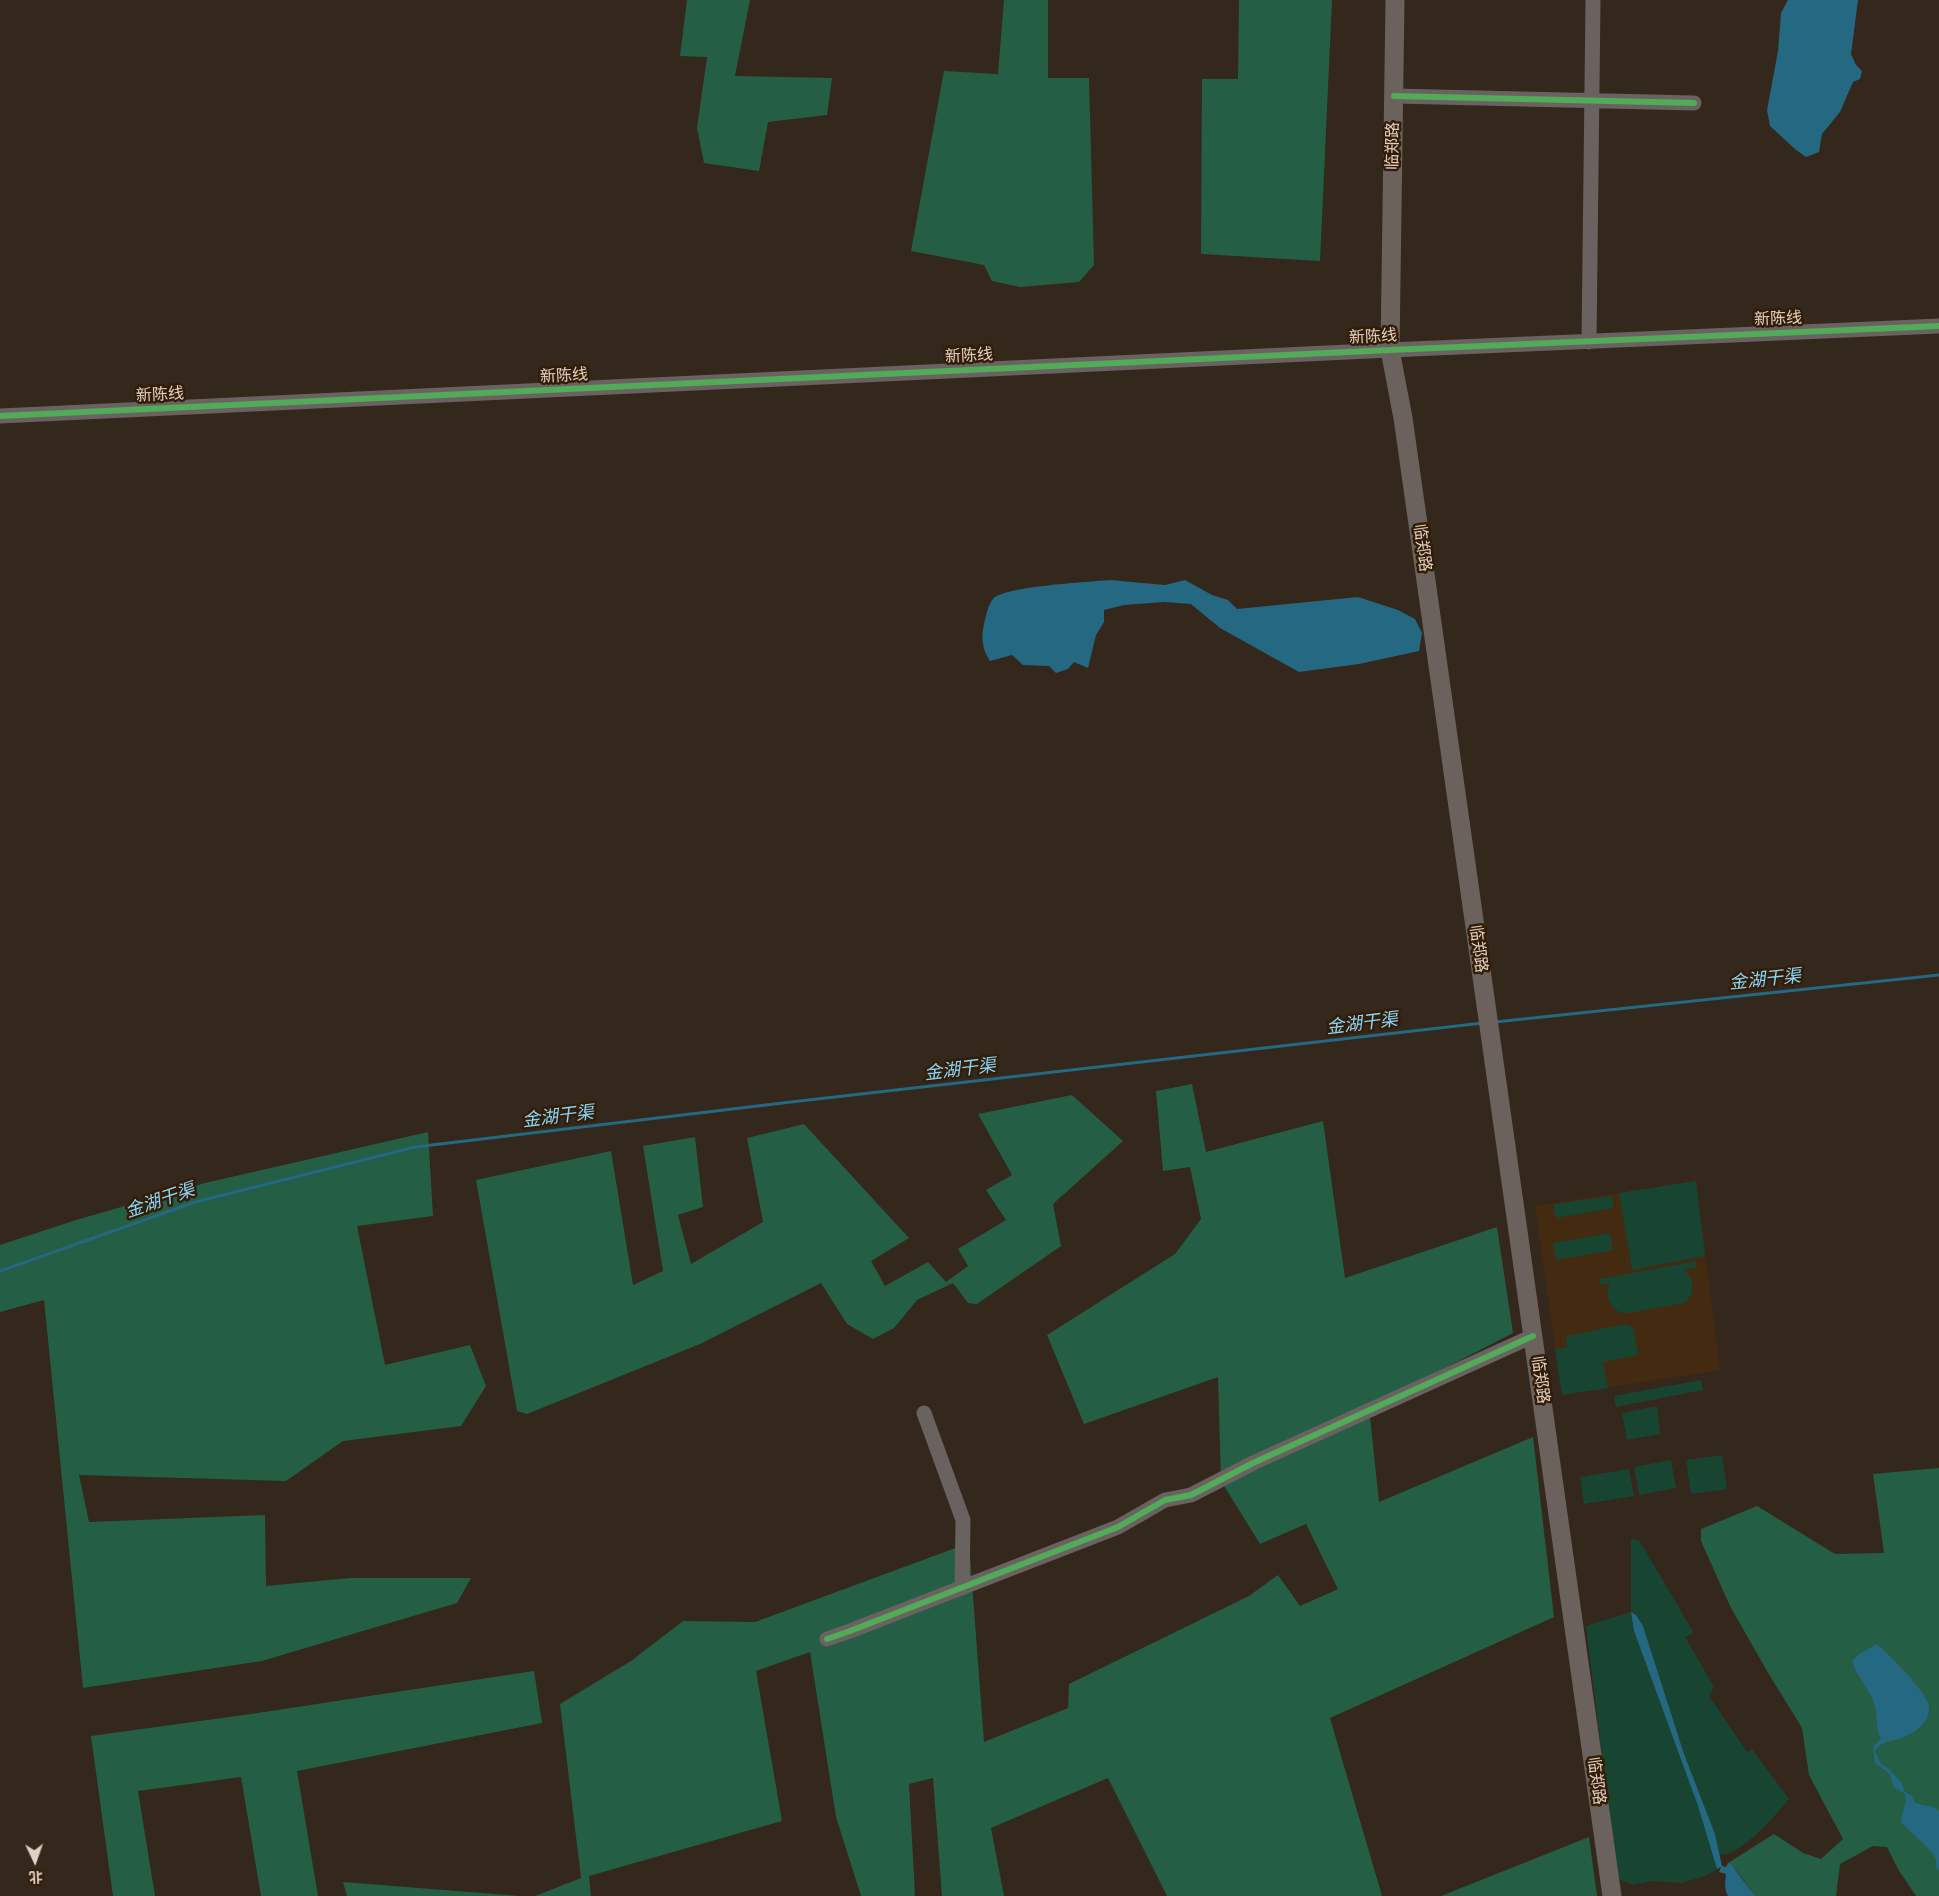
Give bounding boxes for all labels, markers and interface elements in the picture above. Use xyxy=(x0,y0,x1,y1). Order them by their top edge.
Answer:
street label: 临郑路 xyxy=(1383,122,1403,170)
street label: 新陈线 xyxy=(1754,309,1802,329)
street label: 新陈线 xyxy=(1349,326,1397,348)
street label: 新陈线 xyxy=(945,345,993,367)
street label: 新陈线 xyxy=(540,365,588,387)
street label: 新陈线 xyxy=(136,384,184,406)
street label: 临郑路 xyxy=(1409,523,1435,573)
street label: 临郑路 xyxy=(1465,924,1491,974)
water label: 金湖干渠 xyxy=(1728,965,1802,995)
water label: 金湖干渠 xyxy=(1325,1009,1399,1039)
water label: 金湖干渠 xyxy=(923,1055,997,1085)
water label: 金湖干渠 xyxy=(521,1102,595,1132)
water label: 金湖干渠 xyxy=(122,1179,198,1223)
street label: 临郑路 xyxy=(1527,1355,1553,1405)
street label: 临郑路 xyxy=(1583,1756,1609,1806)
north arrow xyxy=(10,1836,60,1886)
text: 北 xyxy=(28,1868,43,1885)

